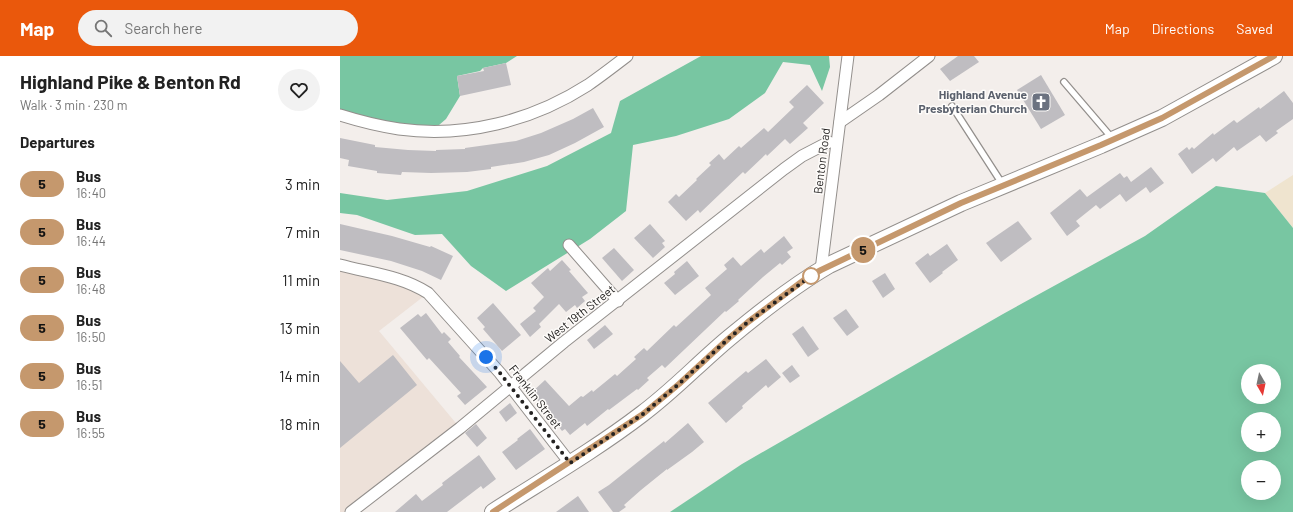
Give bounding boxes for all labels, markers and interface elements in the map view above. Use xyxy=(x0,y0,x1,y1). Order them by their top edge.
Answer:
search box xyxy=(78,10,358,46)
text: Map xyxy=(20,17,54,40)
icon: search xyxy=(92,17,114,39)
text: Search here xyxy=(124,19,202,37)
text: Map xyxy=(1105,20,1130,37)
text: Directions xyxy=(1152,20,1214,37)
text: Saved xyxy=(1236,20,1273,37)
button: heart xyxy=(278,69,320,111)
text: Highland Pike & Benton Rd xyxy=(20,70,241,93)
place label: Highland Avenue Presbyterian Church xyxy=(918,87,1027,115)
church icon: Highland Avenue Presbyterian Church xyxy=(1030,91,1052,113)
text: Walk · 3 min · 230 m xyxy=(20,97,127,113)
street label: Benton Road xyxy=(810,127,832,195)
text: Departures xyxy=(20,133,95,151)
text: Bus xyxy=(76,167,101,185)
text: 5 xyxy=(38,175,46,192)
text: 3 min xyxy=(285,175,320,193)
text: 16:40 xyxy=(76,185,106,201)
text: Bus xyxy=(76,215,101,233)
text: 5 xyxy=(38,223,46,240)
text: 7 min xyxy=(286,223,320,241)
text: 16:44 xyxy=(76,233,106,249)
line badge: 5 xyxy=(850,237,876,263)
text: 5 xyxy=(859,241,867,258)
text: Bus xyxy=(76,263,101,281)
unlabelled marker xyxy=(802,267,820,285)
text: 5 xyxy=(38,271,46,288)
text: 11 min xyxy=(282,271,320,289)
text: 16:48 xyxy=(76,281,106,297)
street label: West 19th Street xyxy=(541,281,617,345)
text: Bus xyxy=(76,311,101,329)
text: 5 xyxy=(38,319,46,336)
text: 13 min xyxy=(280,319,320,337)
text: 16:50 xyxy=(76,329,106,345)
your location xyxy=(476,347,496,367)
text: Bus xyxy=(76,359,101,377)
street label: Franklin Street xyxy=(507,362,565,431)
north arrow xyxy=(1241,364,1281,404)
map controls xyxy=(1241,364,1281,500)
text: 5 xyxy=(38,367,46,384)
text: 14 min xyxy=(279,367,320,385)
text: 16:51 xyxy=(76,377,103,393)
text: Bus xyxy=(76,407,101,425)
button: + xyxy=(1241,412,1281,452)
text: 5 xyxy=(38,415,46,432)
text: 18 min xyxy=(280,415,320,433)
text: 16:55 xyxy=(76,425,105,441)
button: − xyxy=(1241,460,1281,500)

